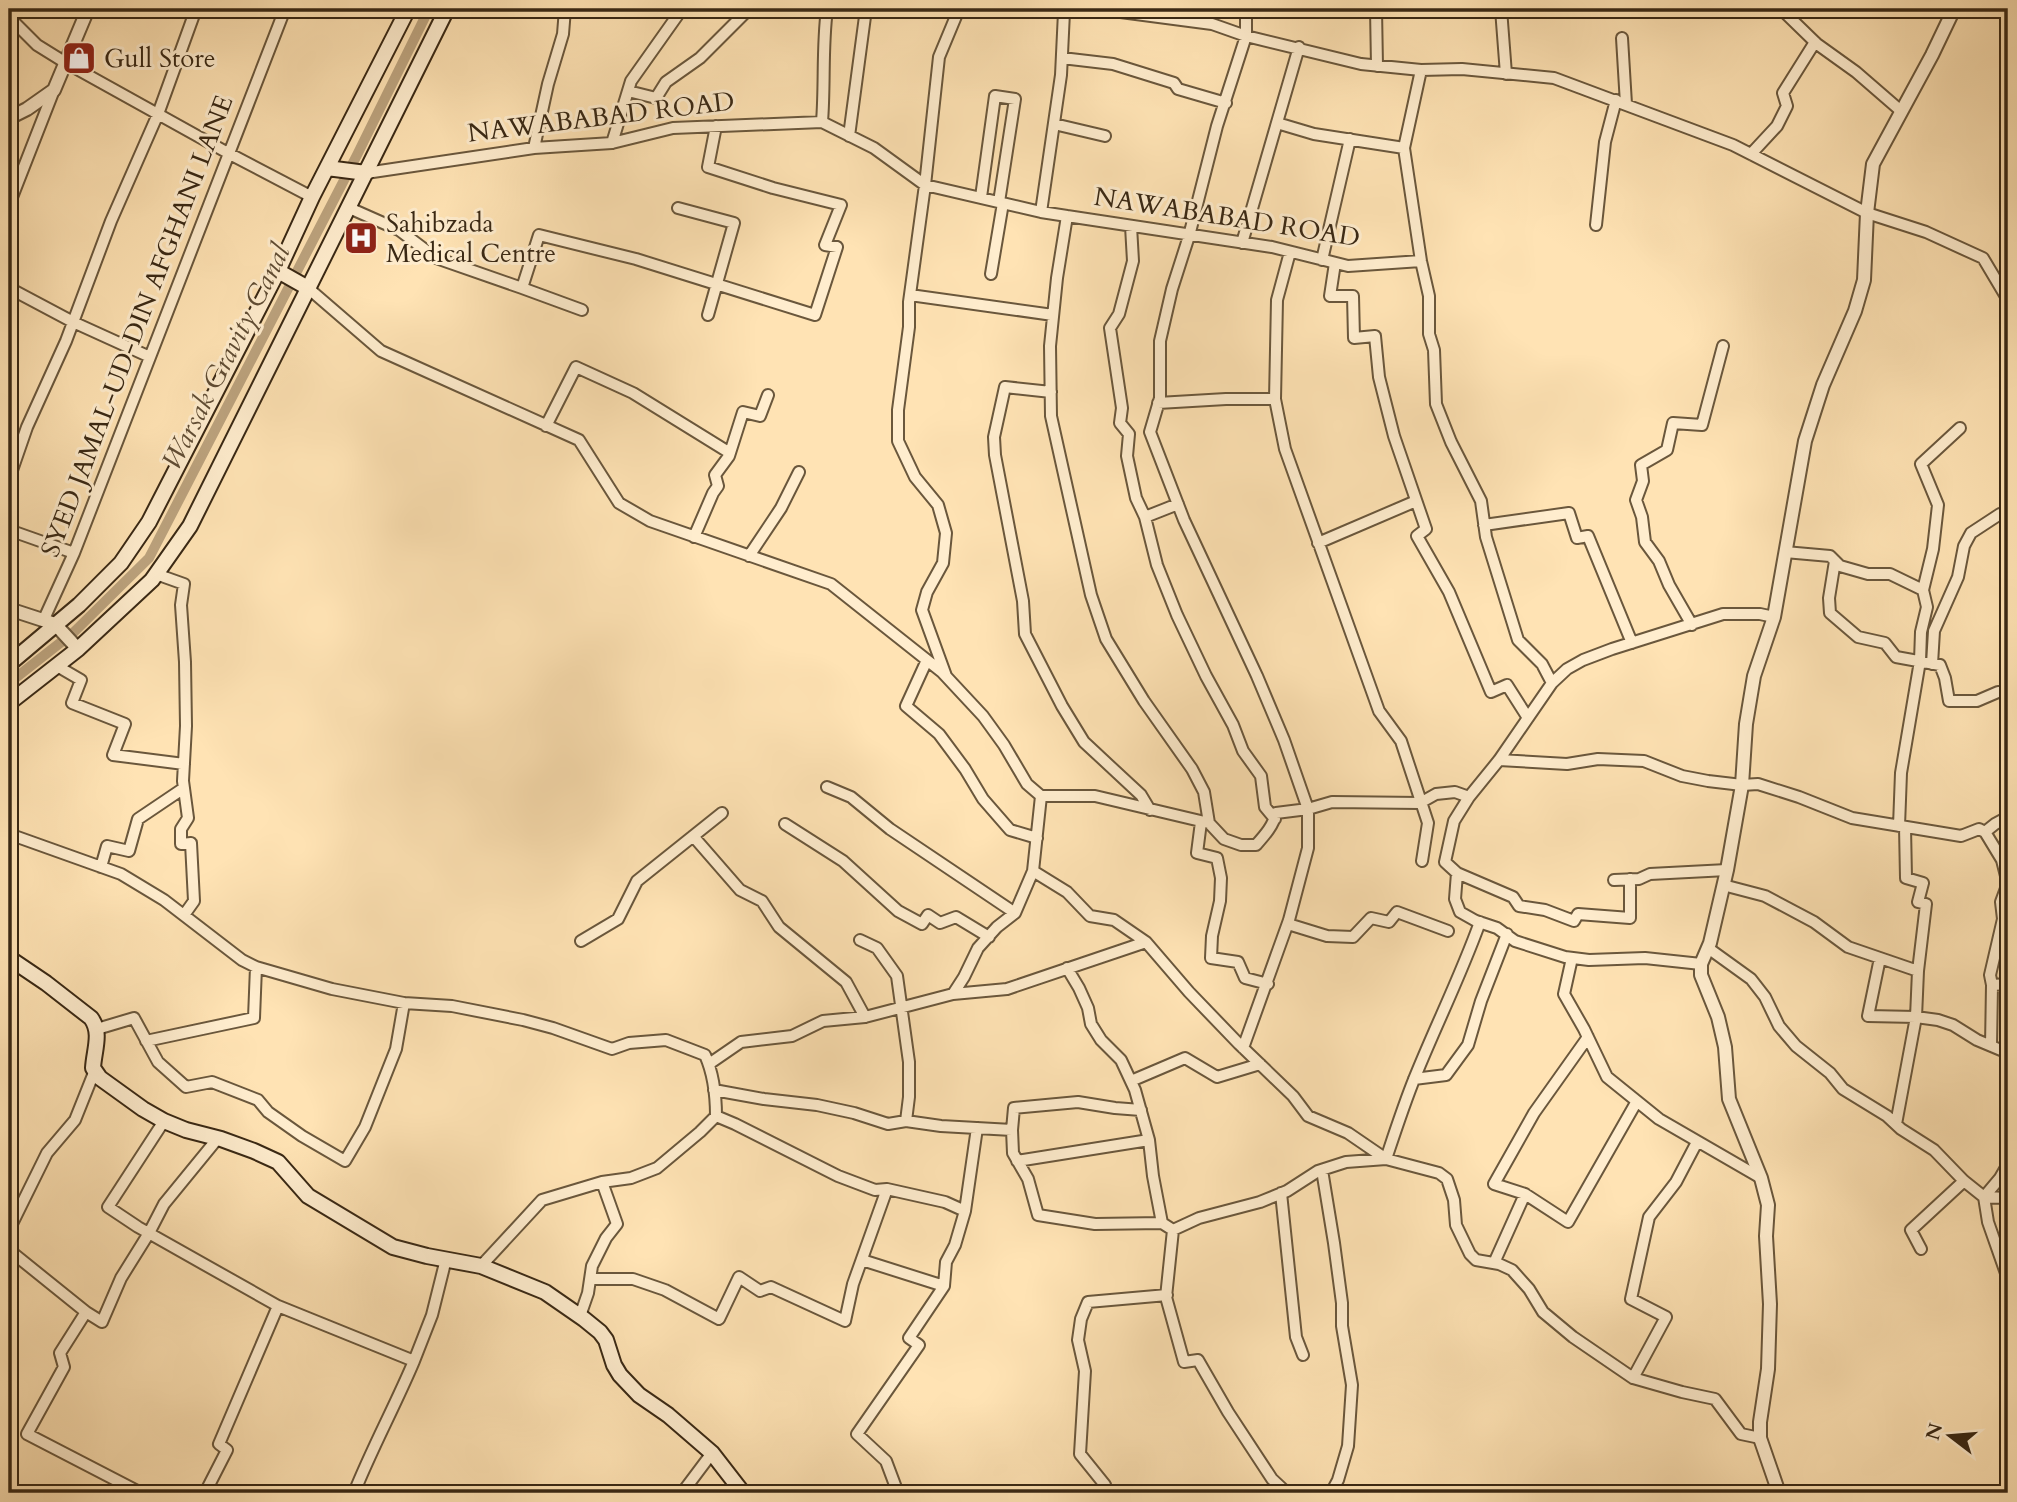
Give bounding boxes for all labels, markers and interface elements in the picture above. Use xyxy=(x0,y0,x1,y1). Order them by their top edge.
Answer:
shop icon: Gull Store xyxy=(60,39,98,77)
place label: Gull Store xyxy=(104,41,216,76)
street label: NAWABABAD ROAD xyxy=(466,83,736,151)
street label: SYED JAMAL-UD-DIN AFGHANI LANE xyxy=(33,90,241,562)
street label: NAWABABAD ROAD xyxy=(1092,179,1362,255)
place label: Sahibzada Medical Centre xyxy=(386,206,556,271)
hospital icon: Sahibzada Medical Centre xyxy=(342,219,380,257)
water label: Warsak Gravity Canal xyxy=(153,236,300,476)
north arrow xyxy=(1916,1400,1986,1470)
text: N xyxy=(1920,1420,1950,1443)

